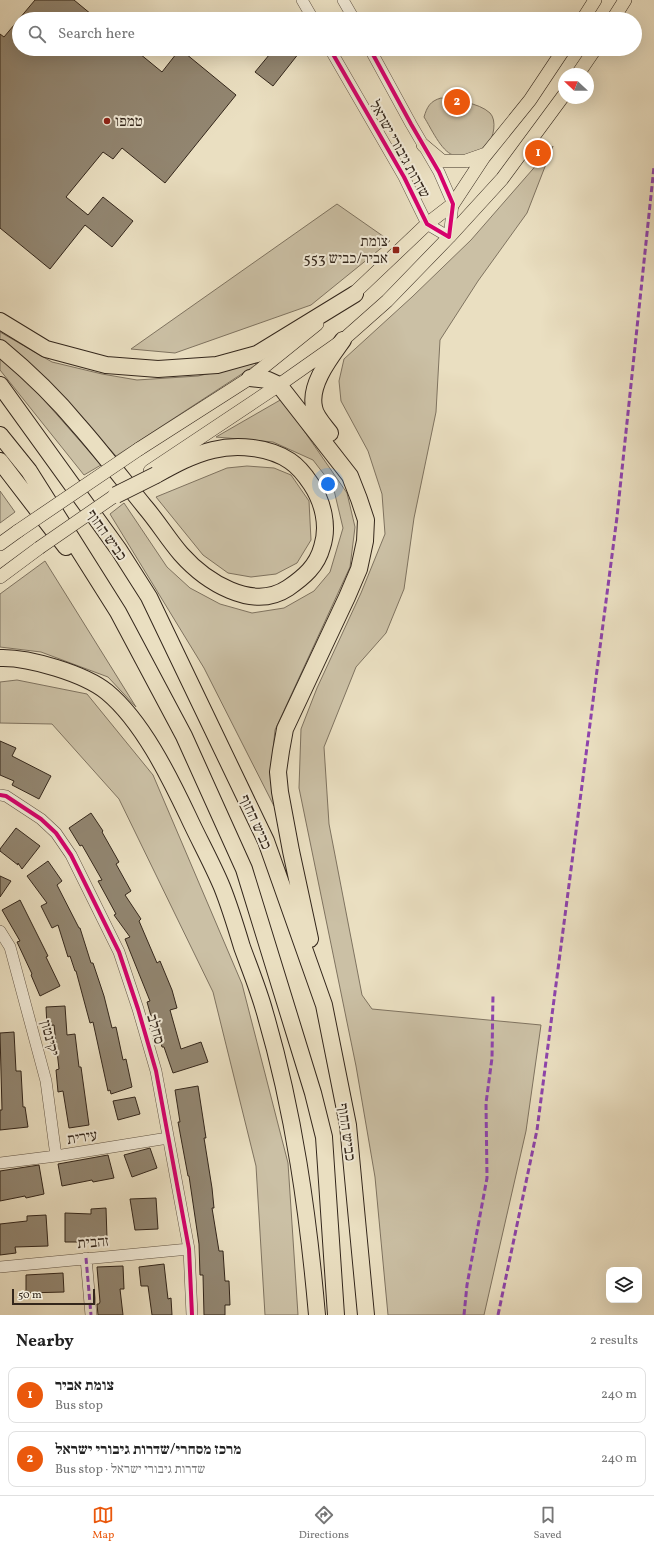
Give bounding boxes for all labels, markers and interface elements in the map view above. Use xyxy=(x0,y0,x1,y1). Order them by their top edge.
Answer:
search box xyxy=(12,12,642,56)
icon: search xyxy=(26,23,48,45)
text: Search here xyxy=(58,24,135,45)
north arrow xyxy=(558,68,594,104)
pin: 2 xyxy=(444,87,470,117)
street label: שדרות גיבורי ישראל xyxy=(363,97,434,203)
place label: טמפו xyxy=(115,112,143,133)
marker: טמפו xyxy=(102,116,112,126)
pin: 1 xyxy=(525,138,551,168)
place label: צומת אביר/כביש 553 xyxy=(304,232,388,270)
marker: צומת אביר/כביש 553 xyxy=(391,245,401,255)
your location xyxy=(318,474,338,494)
street label: כביש החוף xyxy=(80,506,131,566)
street label: כביש החוף xyxy=(233,792,276,853)
street label: סחלב xyxy=(140,1012,169,1047)
street label: יקינטון xyxy=(34,1018,63,1059)
street label: כביש החוף xyxy=(331,1102,360,1162)
street label: עירית xyxy=(65,1126,99,1151)
street label: זהבית xyxy=(77,1232,110,1255)
map controls xyxy=(606,1267,642,1303)
button: layers xyxy=(606,1267,642,1303)
scale bar xyxy=(12,1287,95,1306)
text: 50 m xyxy=(18,1288,42,1303)
text: Nearby xyxy=(16,1330,74,1353)
text: 2 results xyxy=(590,1332,638,1350)
text: צומת אביר xyxy=(55,1376,114,1397)
text: 1 xyxy=(27,1386,33,1404)
text: 240 m xyxy=(601,1386,637,1404)
text: Bus stop xyxy=(55,1397,103,1415)
text: מרכז מסחרי/שדרות גיבורי ישראל xyxy=(55,1440,241,1461)
text: 2 xyxy=(27,1450,33,1468)
text: 240 m xyxy=(601,1450,637,1468)
text: Bus stop · שדרות גיבורי ישראל xyxy=(55,1461,205,1479)
tab: Map xyxy=(92,1504,114,1543)
tab: Directions xyxy=(299,1504,349,1543)
tab: Saved xyxy=(533,1504,562,1543)

